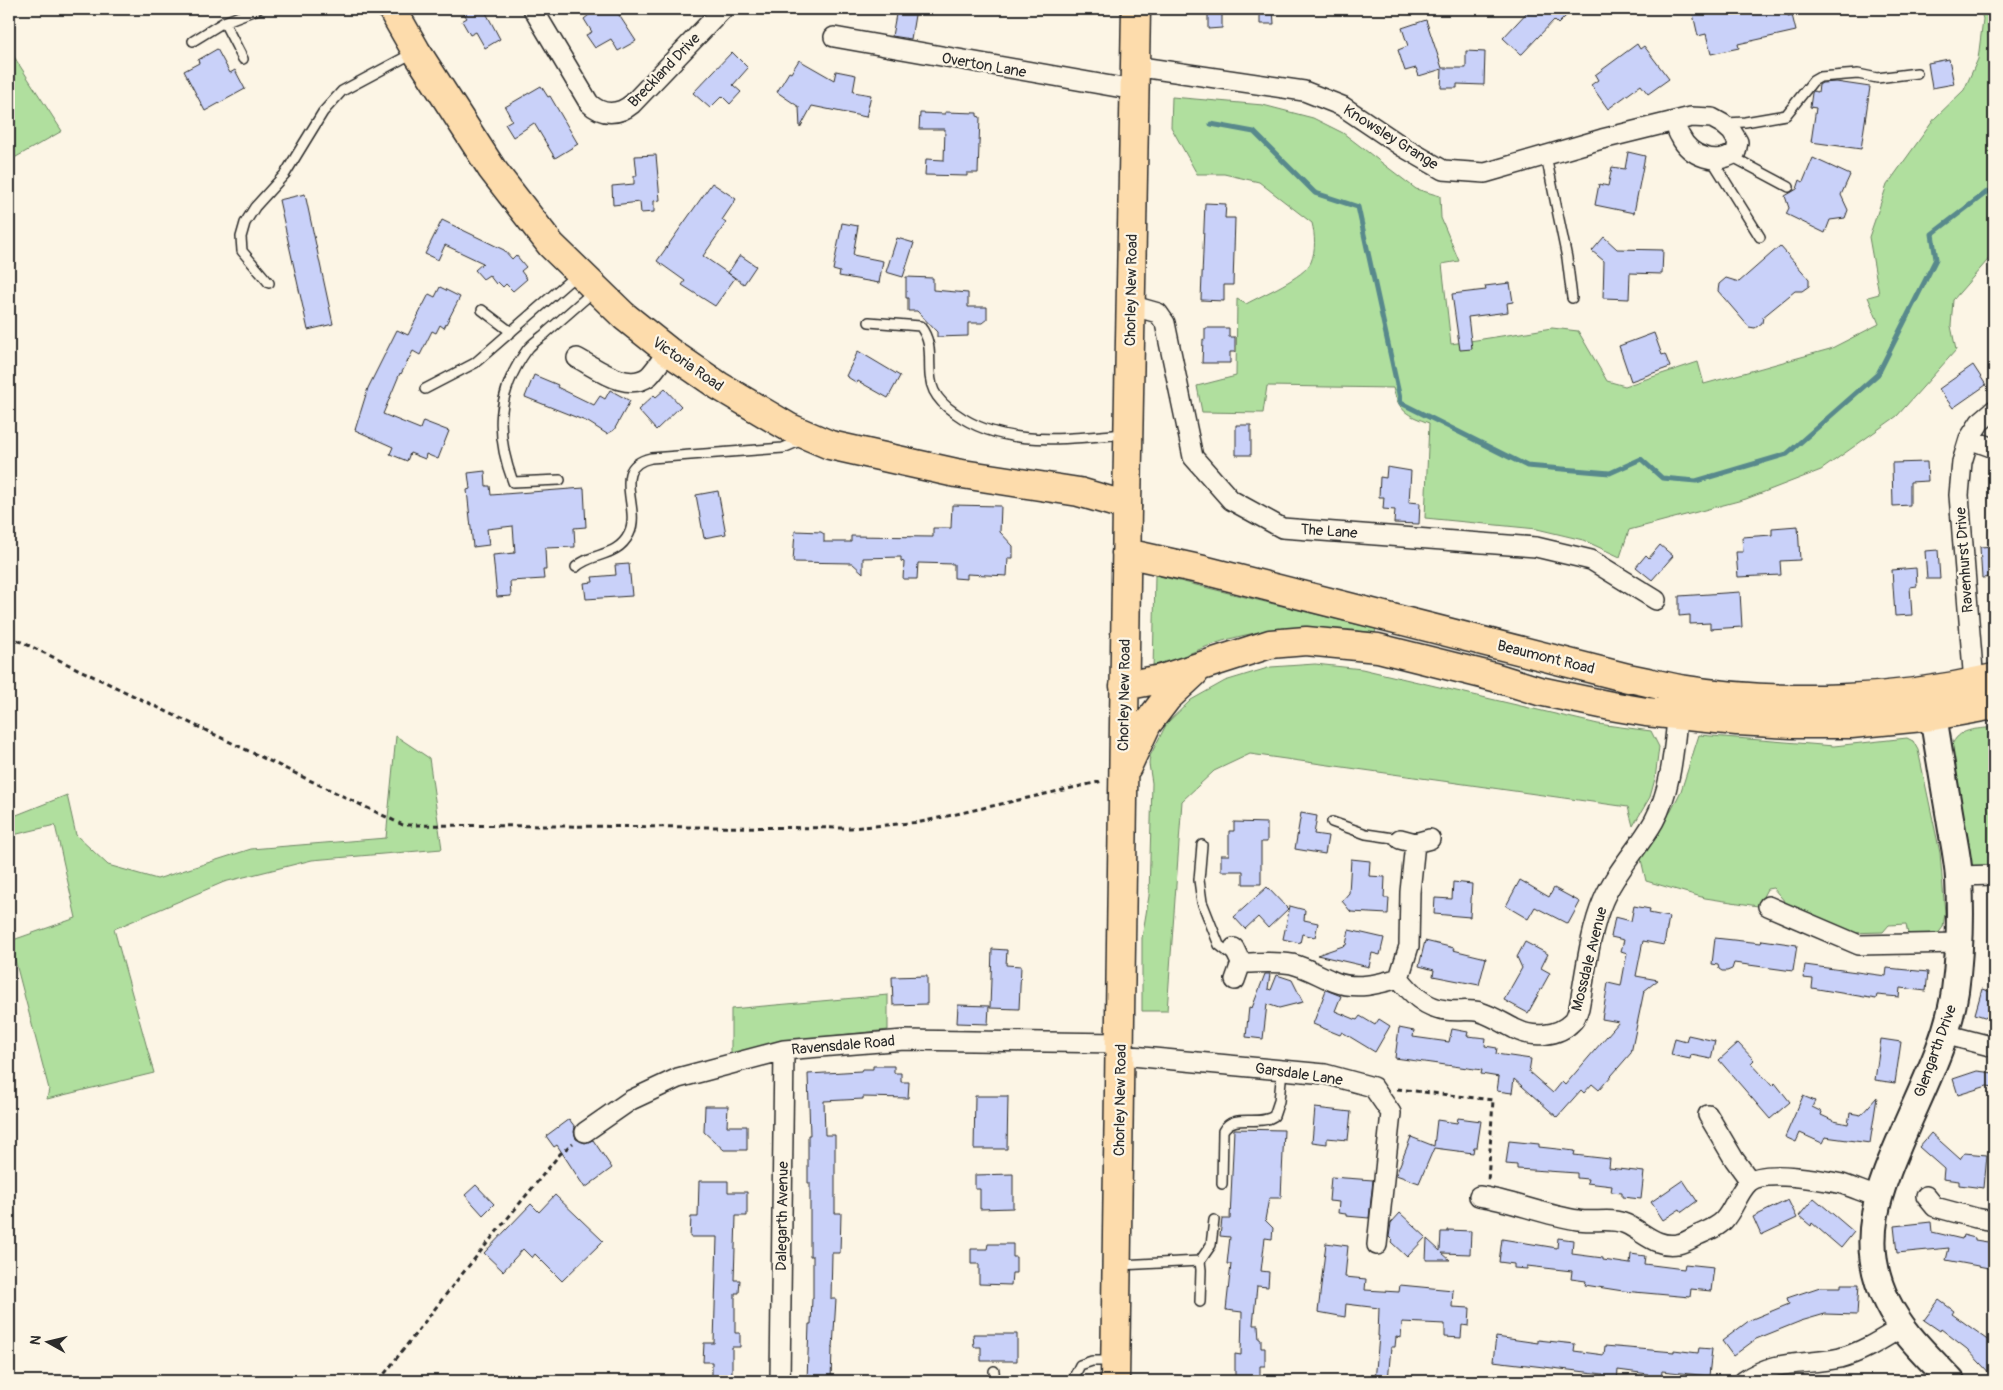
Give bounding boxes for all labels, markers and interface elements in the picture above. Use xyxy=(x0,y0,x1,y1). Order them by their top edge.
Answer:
street label: Breckland Drive xyxy=(624,29,705,111)
street label: Overton Lane xyxy=(940,49,1028,82)
street label: Knowsley Grange xyxy=(1340,101,1442,175)
street label: Chorley New Road xyxy=(1121,234,1142,346)
street label: Victoria Road xyxy=(648,333,727,396)
street label: Ravenhurst Drive xyxy=(1951,506,1978,613)
street label: The Lane xyxy=(1300,520,1359,543)
street label: Beaumont Road xyxy=(1495,636,1596,679)
street label: Chorley New Road xyxy=(1114,639,1135,751)
street label: Mossdale Avenue xyxy=(1567,904,1612,1013)
street label: Glengarth Drive xyxy=(1910,1002,1961,1100)
street label: Ravensdale Road xyxy=(790,1032,896,1059)
street label: Chorley New Road xyxy=(1110,1044,1131,1156)
street label: Garsdale Lane xyxy=(1254,1059,1345,1090)
street label: Dalegarth Avenue xyxy=(772,1160,793,1271)
north arrow xyxy=(22,1318,72,1368)
text: N xyxy=(27,1334,45,1346)

